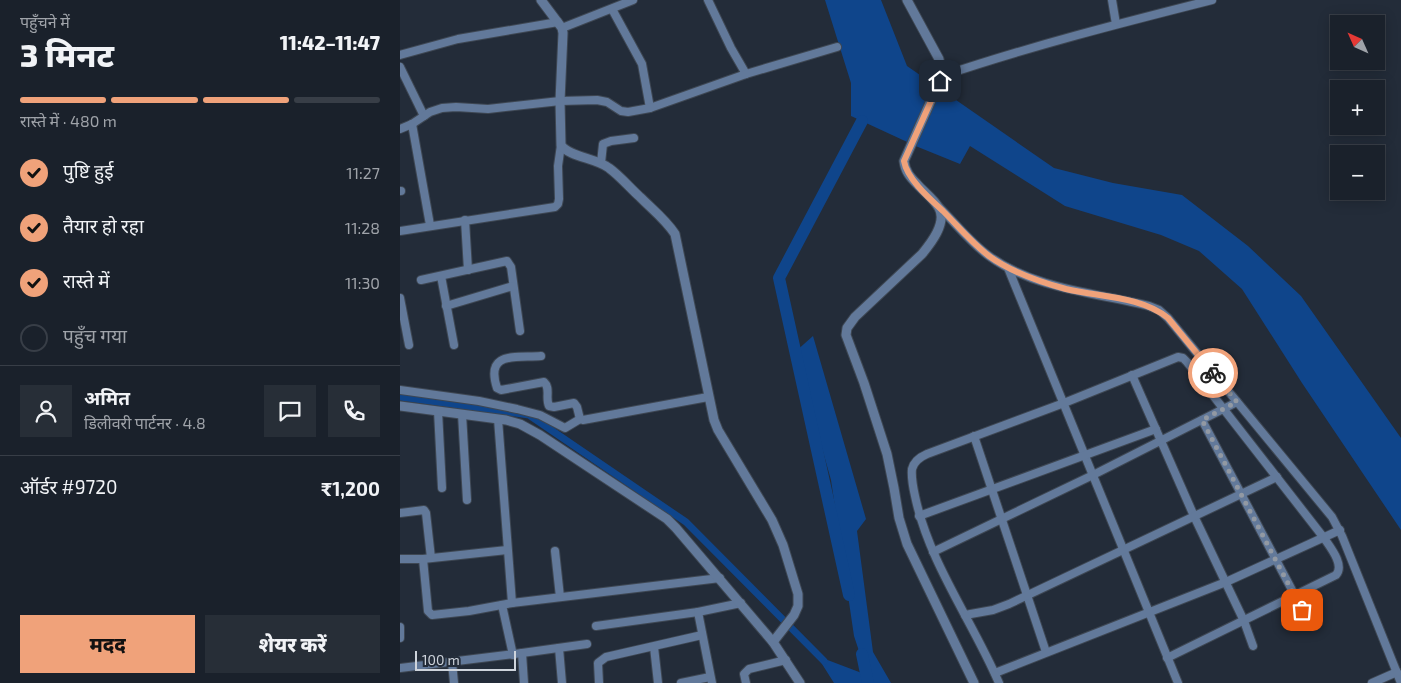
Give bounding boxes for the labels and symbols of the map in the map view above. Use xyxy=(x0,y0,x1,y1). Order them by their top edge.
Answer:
north arrow xyxy=(1330,15,1385,70)
pin xyxy=(919,60,961,102)
courier xyxy=(1188,348,1238,398)
pin xyxy=(1281,589,1323,631)
scale bar xyxy=(415,648,516,671)

